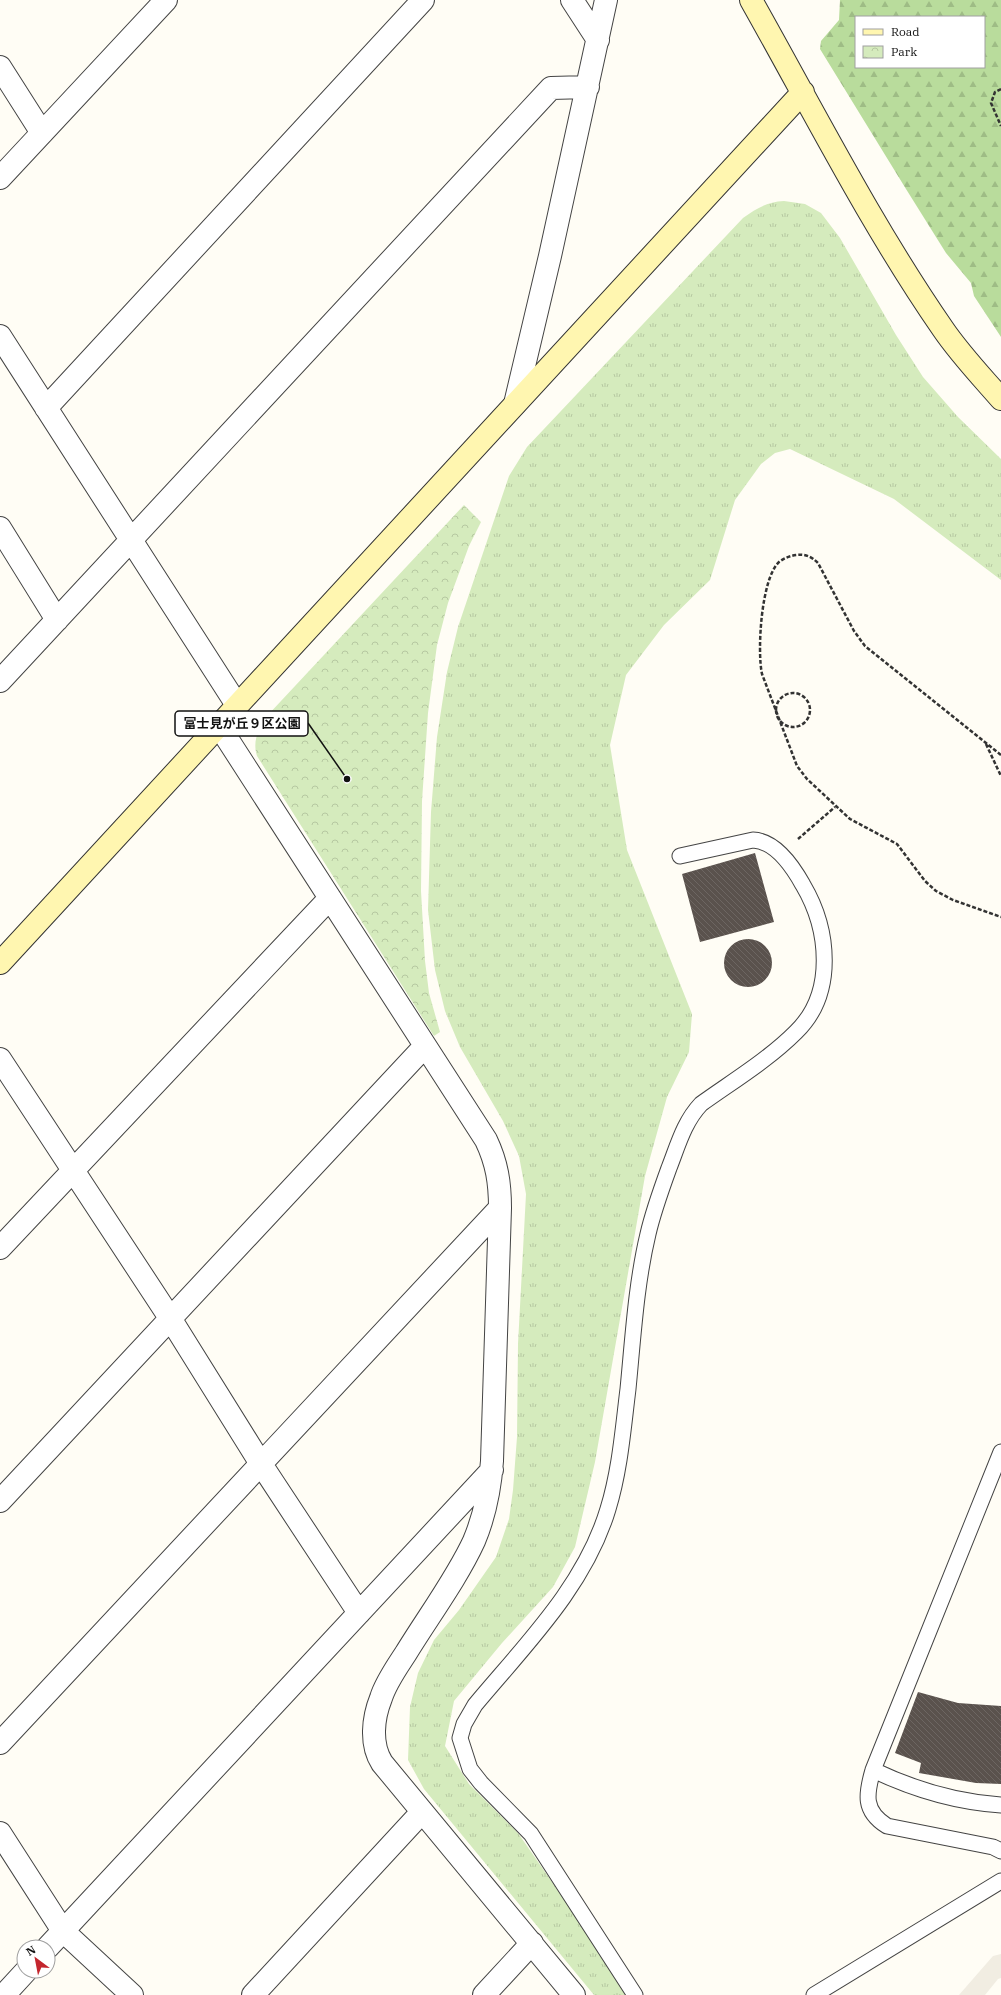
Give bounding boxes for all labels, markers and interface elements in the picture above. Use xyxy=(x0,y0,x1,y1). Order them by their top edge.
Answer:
legend xyxy=(855,16,985,68)
text: Road xyxy=(891,24,920,39)
text: Park xyxy=(891,44,917,59)
callout: 富士見が丘９区公園 xyxy=(175,711,308,736)
text: 富士見が丘９区公園 xyxy=(183,715,301,732)
north arrow xyxy=(16,1939,56,1979)
text: N xyxy=(23,1942,38,1959)

